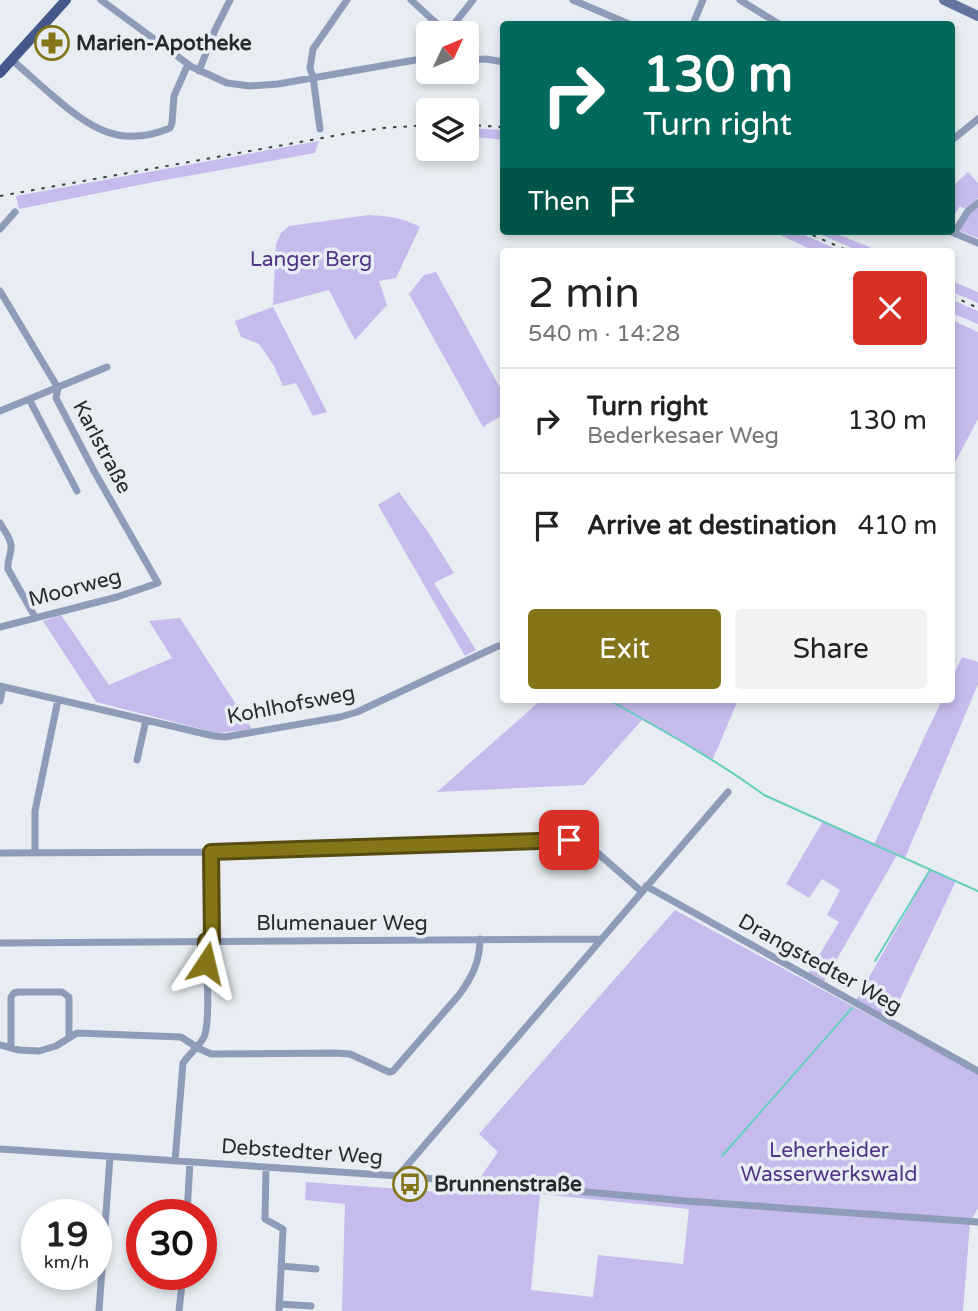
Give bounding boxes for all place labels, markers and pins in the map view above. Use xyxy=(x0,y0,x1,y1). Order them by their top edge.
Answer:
pharmacy icon: Marien-Apotheke xyxy=(33,24,71,62)
place label: Marien-Apotheke xyxy=(76,31,252,56)
pin xyxy=(539,810,599,870)
bus stop icon: Brunnenstraße xyxy=(391,1165,429,1203)
place label: Brunnenstraße xyxy=(434,1172,582,1197)

